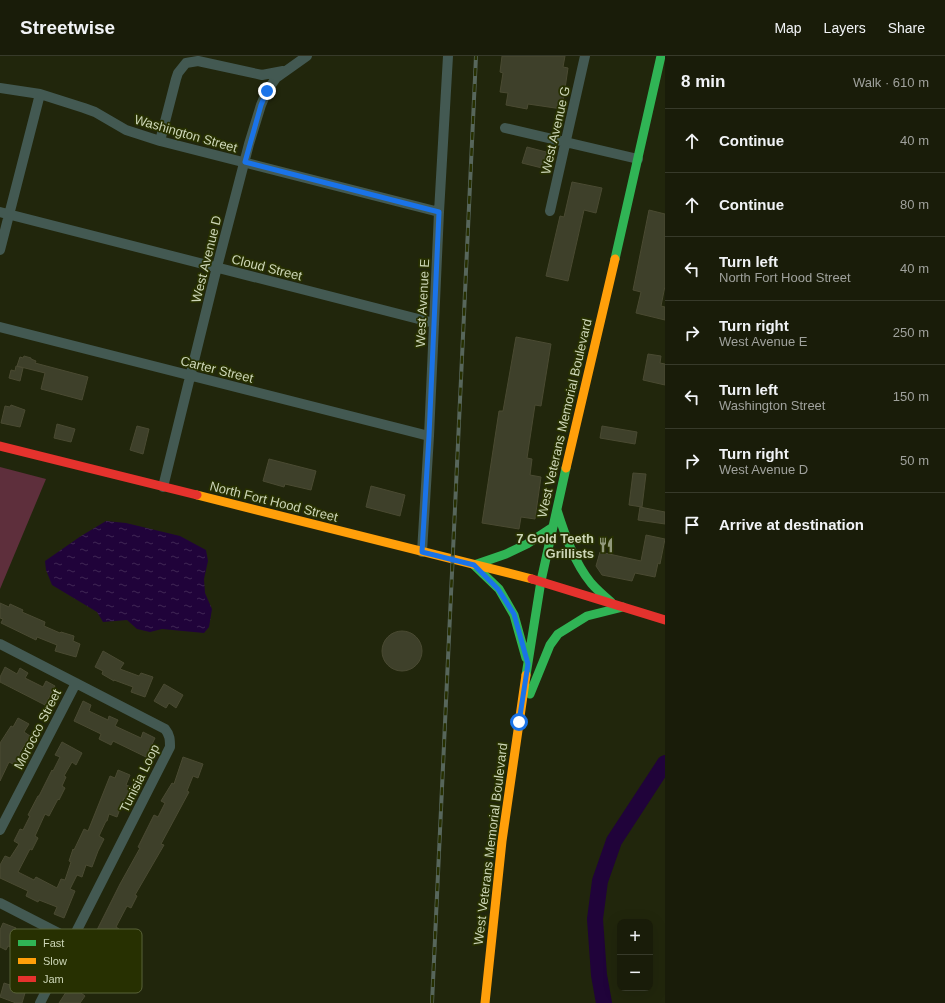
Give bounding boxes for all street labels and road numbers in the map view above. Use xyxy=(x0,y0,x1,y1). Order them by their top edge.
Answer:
street label: West Avenue G xyxy=(538,85,573,176)
street label: Washington Street xyxy=(133,112,239,155)
street label: West Avenue D xyxy=(188,214,225,304)
street label: Cloud Street xyxy=(230,251,304,284)
street label: West Avenue E xyxy=(413,258,432,348)
street label: West Veterans Memorial Boulevard xyxy=(534,317,595,519)
street label: Carter Street xyxy=(179,353,255,386)
street label: North Fort Hood Street xyxy=(208,478,340,525)
street label: Morocco Street xyxy=(11,686,64,772)
street label: Tunisia Loop xyxy=(116,742,162,815)
street label: West Veterans Memorial Boulevard xyxy=(471,742,510,946)

